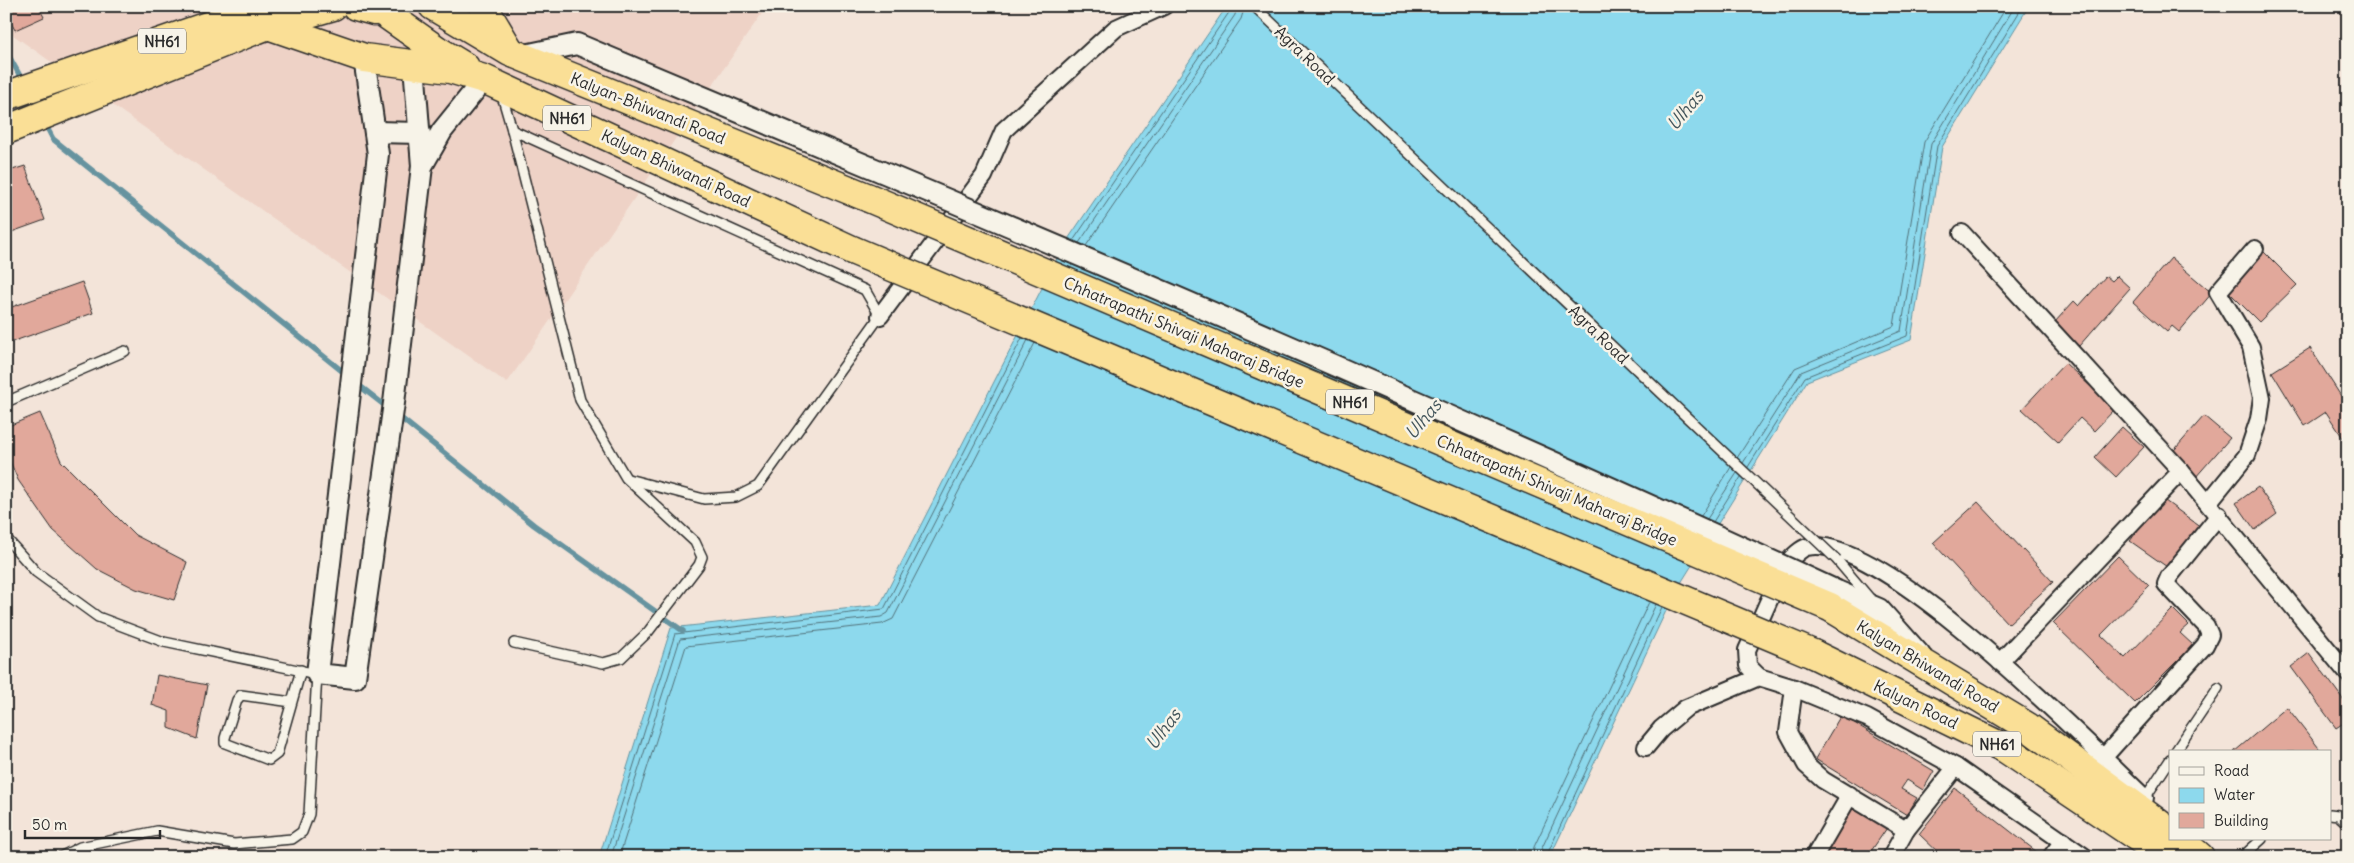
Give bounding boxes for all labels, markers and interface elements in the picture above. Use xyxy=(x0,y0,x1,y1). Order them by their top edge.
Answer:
street label: Agra Road xyxy=(1271,21,1339,89)
road number: NH61 xyxy=(138,28,186,54)
street label: Kalyan-Bhiwandi Road xyxy=(568,68,728,148)
water label: Ulhas xyxy=(1662,84,1709,135)
road number: NH61 xyxy=(543,106,591,130)
street label: Kalyan Bhiwandi Road xyxy=(598,125,754,211)
street label: Chhatrapathi Shivaji Maharaj Bridge xyxy=(1061,272,1307,392)
street label: Agra Road xyxy=(1565,300,1633,368)
road number: NH61 xyxy=(1326,390,1374,414)
water label: Ulhas xyxy=(1400,393,1447,444)
street label: Chhatrapathi Shivaji Maharaj Bridge xyxy=(1434,430,1680,550)
street label: Kalyan Bhiwandi Road xyxy=(1853,616,2003,716)
street label: Kalyan Road xyxy=(1871,675,1961,733)
water label: Ulhas xyxy=(1140,703,1187,754)
road number: NH61 xyxy=(1973,732,2021,756)
legend xyxy=(2169,750,2332,840)
text: Road xyxy=(2214,761,2249,780)
text: Water xyxy=(2214,785,2255,804)
scale bar xyxy=(25,808,160,840)
text: Building xyxy=(2214,811,2269,830)
text: 50 m xyxy=(32,815,67,834)

